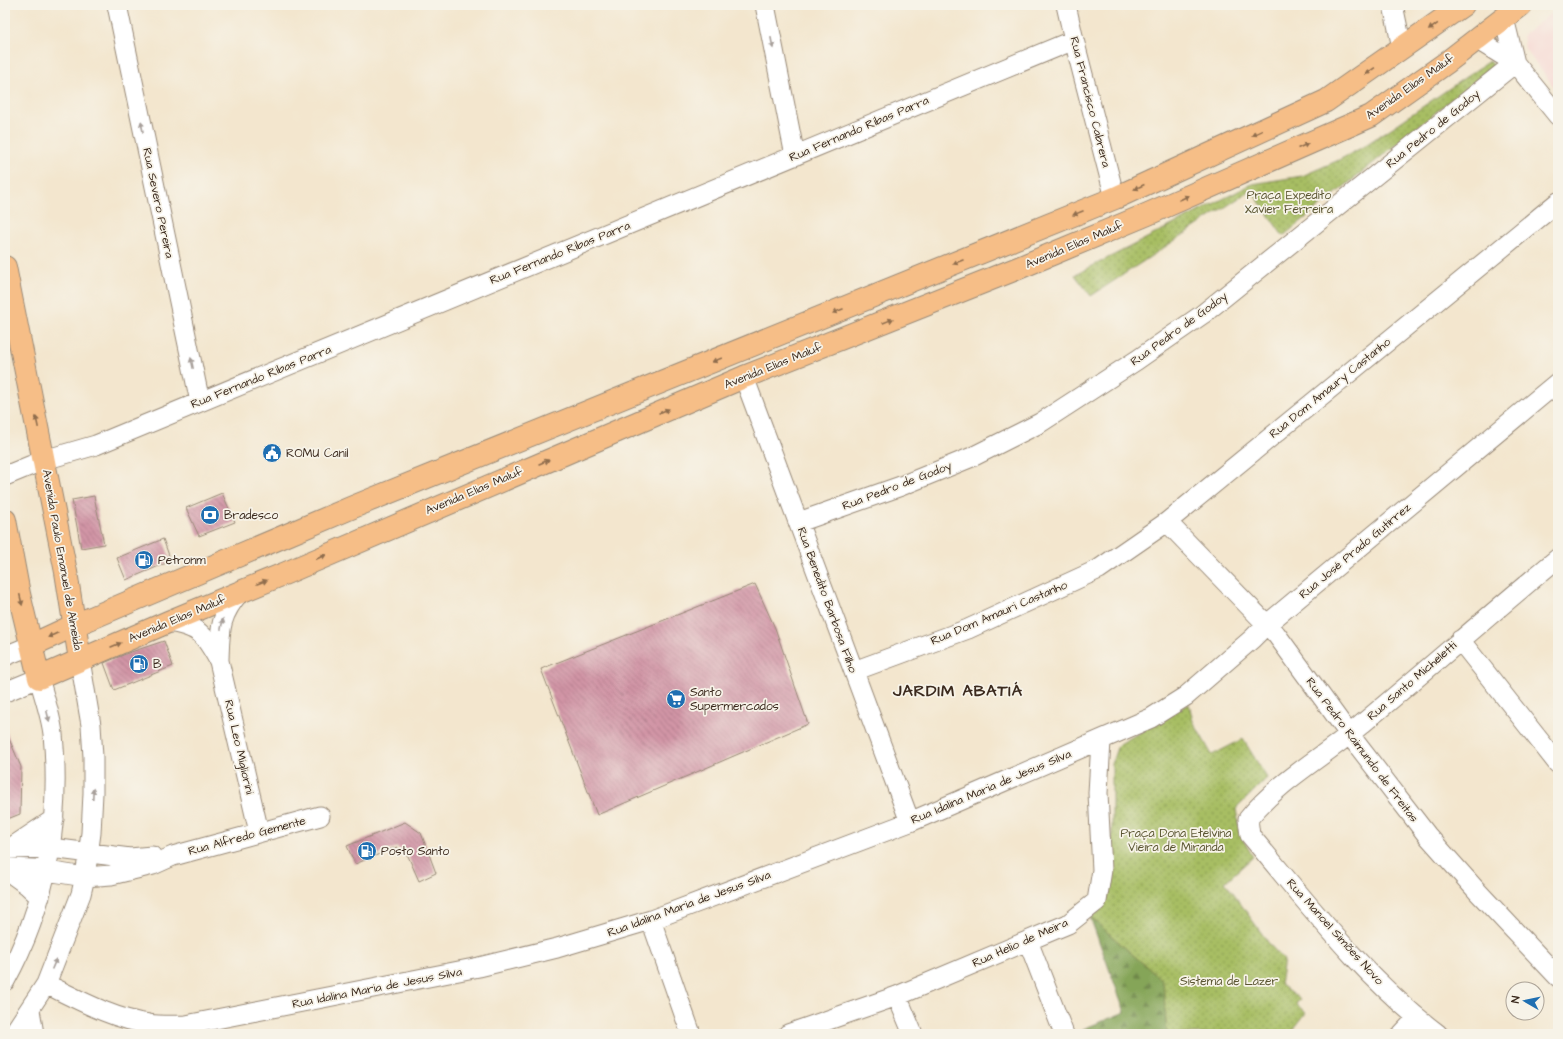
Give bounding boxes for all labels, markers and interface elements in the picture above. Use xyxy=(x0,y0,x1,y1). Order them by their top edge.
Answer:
one-way arrow xyxy=(1427,23,1438,31)
street label: Rua Francisco Cabrera xyxy=(1066,35,1114,169)
one-way arrow xyxy=(770,37,776,49)
street label: Avenida Elias Maluf xyxy=(1362,50,1458,124)
one-way arrow xyxy=(1365,67,1376,75)
street label: Rua Pedro de Godoy xyxy=(1383,86,1484,173)
street label: Rua Fernando Ribas Parra xyxy=(787,92,931,166)
one-way arrow xyxy=(139,120,145,133)
one-way arrow xyxy=(1251,130,1262,136)
one-way arrow xyxy=(1297,143,1309,149)
street label: Rua Severo Pereira xyxy=(138,146,178,260)
one-way arrow xyxy=(1133,184,1144,190)
park label: Praça Expedito Xavier Ferreira xyxy=(1245,187,1333,218)
one-way arrow xyxy=(1178,195,1190,201)
one-way arrow xyxy=(1073,210,1084,216)
street label: Avenida Elias Maluf xyxy=(1023,216,1126,273)
street label: Rua Fernando Ribas Parra xyxy=(487,217,633,289)
one-way arrow xyxy=(952,259,964,265)
street label: Rua Pedro de Godoy xyxy=(1127,288,1232,371)
one-way arrow xyxy=(832,308,843,314)
one-way arrow xyxy=(882,317,894,323)
street label: Rua Dom Amaury Castanho xyxy=(1266,333,1395,443)
street label: Avenida Elias Maluf xyxy=(722,338,825,393)
street label: Rua Fernando Ribas Parra xyxy=(188,341,334,413)
one-way arrow xyxy=(188,357,194,370)
one-way arrow xyxy=(711,357,723,363)
one-way arrow xyxy=(658,408,670,414)
one-way arrow xyxy=(33,416,39,428)
public building icon: ROMU Canil xyxy=(261,442,283,464)
place label: ROMU Canil xyxy=(286,445,348,462)
street label: Rua Pedro de Godoy xyxy=(840,457,955,516)
one-way arrow xyxy=(538,459,549,465)
street label: Avenida Elias Maluf xyxy=(423,462,526,519)
street label: Avenida Paulo Emanuel de Almeida xyxy=(38,468,86,652)
street label: Rua José Prado Gutirrez xyxy=(1296,499,1414,603)
bank icon: Bradesco xyxy=(199,504,221,526)
place label: Bradesco xyxy=(224,507,279,524)
street label: Rua Benedito Barbosa Filho xyxy=(793,525,861,675)
fuel station icon: Petronm xyxy=(133,549,155,571)
place label: Petronm xyxy=(158,552,206,569)
one-way arrow xyxy=(316,554,328,560)
street label: Rua Dom Amauri Castanho xyxy=(928,576,1070,650)
one-way arrow xyxy=(257,578,269,584)
street label: Avenida Elias Maluf xyxy=(126,590,229,647)
one-way arrow xyxy=(18,593,24,606)
one-way arrow xyxy=(219,618,225,630)
one-way arrow xyxy=(48,632,59,638)
street label: Rua Santo Micheletti xyxy=(1364,637,1461,725)
one-way arrow xyxy=(111,642,122,648)
fuel station icon: B xyxy=(128,653,150,675)
place label: B xyxy=(153,656,162,673)
street label: Rua Pedro Raimundo de Freitas xyxy=(1302,674,1422,826)
district label: JARDIM ABATIÁ xyxy=(892,680,1023,702)
place label: Santo Supermercados xyxy=(690,684,779,715)
supermarket icon: Santo Supermercados xyxy=(665,688,687,710)
street label: Rua Leo Migliorini xyxy=(219,698,258,796)
one-way arrow xyxy=(46,710,52,722)
street label: Rua Idalina Maria de Jesus Silva xyxy=(908,745,1074,829)
one-way arrow xyxy=(90,787,96,800)
street label: Rua Alfredo Gemente xyxy=(186,812,308,860)
park label: Praça Dona Etelvina Vieira de Miranda xyxy=(1121,825,1231,856)
fuel station icon: Posto Santo xyxy=(356,840,378,862)
place label: Posto Santo xyxy=(381,843,450,860)
street label: Rua Idalina Maria de Jesus Silva xyxy=(605,866,773,942)
street label: Rua Manoel Simões Novo xyxy=(1283,875,1388,989)
street label: Rua Helio de Meira xyxy=(970,914,1070,972)
one-way arrow xyxy=(51,959,57,970)
street label: Rua Idalina Maria de Jesus Silva xyxy=(291,963,463,1013)
park label: Sistema de Lazer xyxy=(1180,973,1278,990)
north arrow xyxy=(1505,981,1545,1021)
text: N xyxy=(1508,995,1524,1004)

